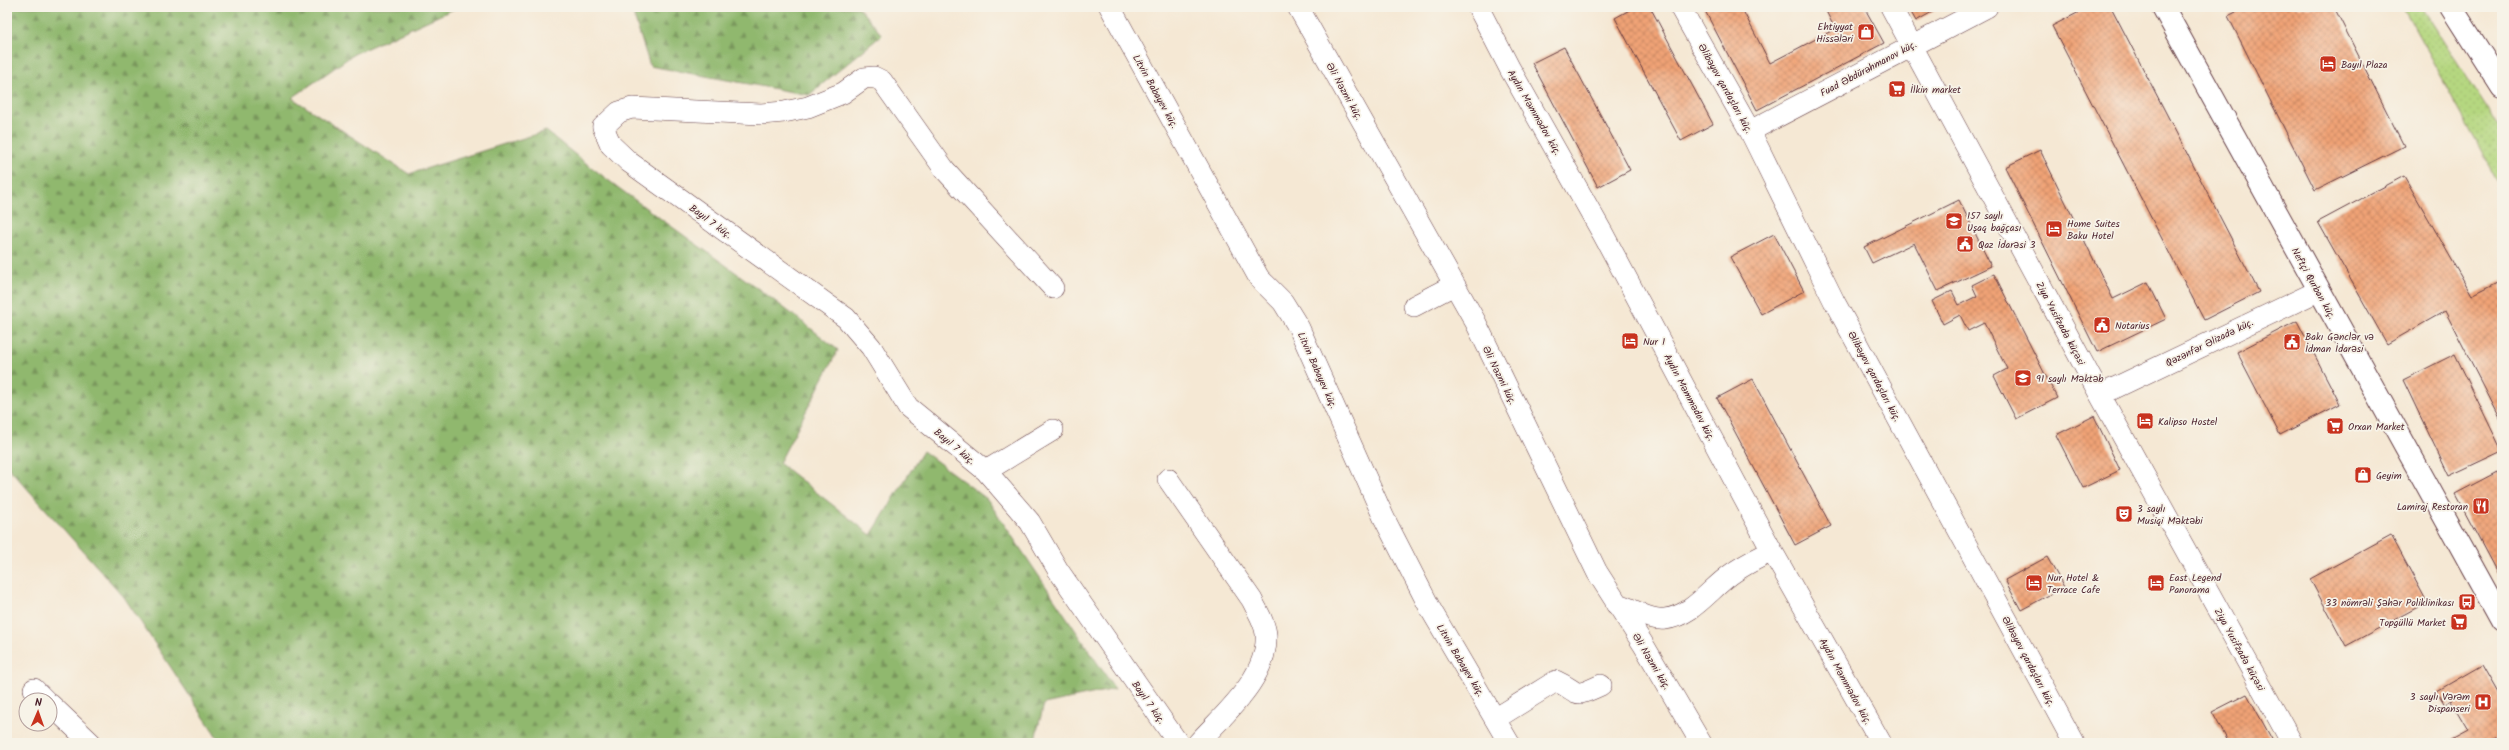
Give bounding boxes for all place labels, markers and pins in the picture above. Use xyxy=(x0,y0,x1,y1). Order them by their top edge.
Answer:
place label: Ehtiyyat Hissələri xyxy=(1816,19,1854,47)
shop icon: Ehtiyyat Hissələri xyxy=(1856,22,1876,42)
hotel icon: Bayıl Plaza xyxy=(2318,54,2338,74)
place label: Bayıl Plaza xyxy=(2341,57,2388,73)
supermarket icon: İlkin market xyxy=(1887,79,1907,99)
place label: İlkin market xyxy=(1910,82,1961,98)
place label: 157 saylı Uşaq bağçası xyxy=(1967,208,2022,236)
school or university icon: 157 saylı Uşaq bağçası xyxy=(1944,211,1964,231)
place label: Home Suites Baku Hotel xyxy=(2067,216,2121,244)
hotel icon: Home Suites Baku Hotel xyxy=(2044,219,2064,239)
public building icon: Qaz İdarəsi 3 xyxy=(1955,234,1975,254)
place label: Qaz İdarəsi 3 xyxy=(1978,237,2036,253)
public building icon: Notarius xyxy=(2092,315,2112,335)
place label: Notarius xyxy=(2115,318,2150,334)
place label: Bakı Gənclər və İdman İdarəsi xyxy=(2305,329,2374,357)
hotel icon: Nur 1 xyxy=(1620,331,1640,351)
public building icon: Bakı Gənclər və İdman İdarəsi xyxy=(2282,332,2302,352)
place label: Nur 1 xyxy=(1643,334,1665,350)
school or university icon: 91 saylı Məktəb xyxy=(2013,368,2033,388)
place label: 91 saylı Məktəb xyxy=(2036,371,2104,387)
hotel icon: Kalipso Hostel xyxy=(2135,411,2155,431)
place label: Kalipso Hostel xyxy=(2158,414,2218,430)
supermarket icon: Orxan Market xyxy=(2325,416,2345,436)
place label: Orxan Market xyxy=(2348,419,2405,435)
shop icon: Geyim xyxy=(2353,465,2373,485)
place label: Geyim xyxy=(2376,468,2402,484)
restaurant icon: Lamiraj Restoran xyxy=(2471,496,2491,516)
place label: Lamiraj Restoran xyxy=(2397,499,2468,515)
place label: 3 saylı Musiqi Məktəbi xyxy=(2137,501,2203,529)
theatre icon: 3 saylı Musiqi Məktəbi xyxy=(2114,504,2134,524)
place label: Nur Hotel & Terrace Cafe xyxy=(2047,570,2101,598)
place label: East Legend Panorama xyxy=(2169,570,2222,598)
hotel icon: Nur Hotel & Terrace Cafe xyxy=(2024,573,2044,593)
hotel icon: East Legend Panorama xyxy=(2146,573,2166,593)
bus stop icon: 33 nömrəli Şəhər Poliklinikası xyxy=(2457,592,2477,612)
place label: 33 nömrəli Şəhər Poliklinikası xyxy=(2326,595,2454,611)
supermarket icon: Topgüllü Market xyxy=(2449,612,2469,632)
place label: Topgüllü Market xyxy=(2379,615,2446,631)
place label: 3 saylı Vərəm Dispanseri xyxy=(2410,689,2471,717)
hospital icon: 3 saylı Vərəm Dispanseri xyxy=(2473,692,2493,712)

